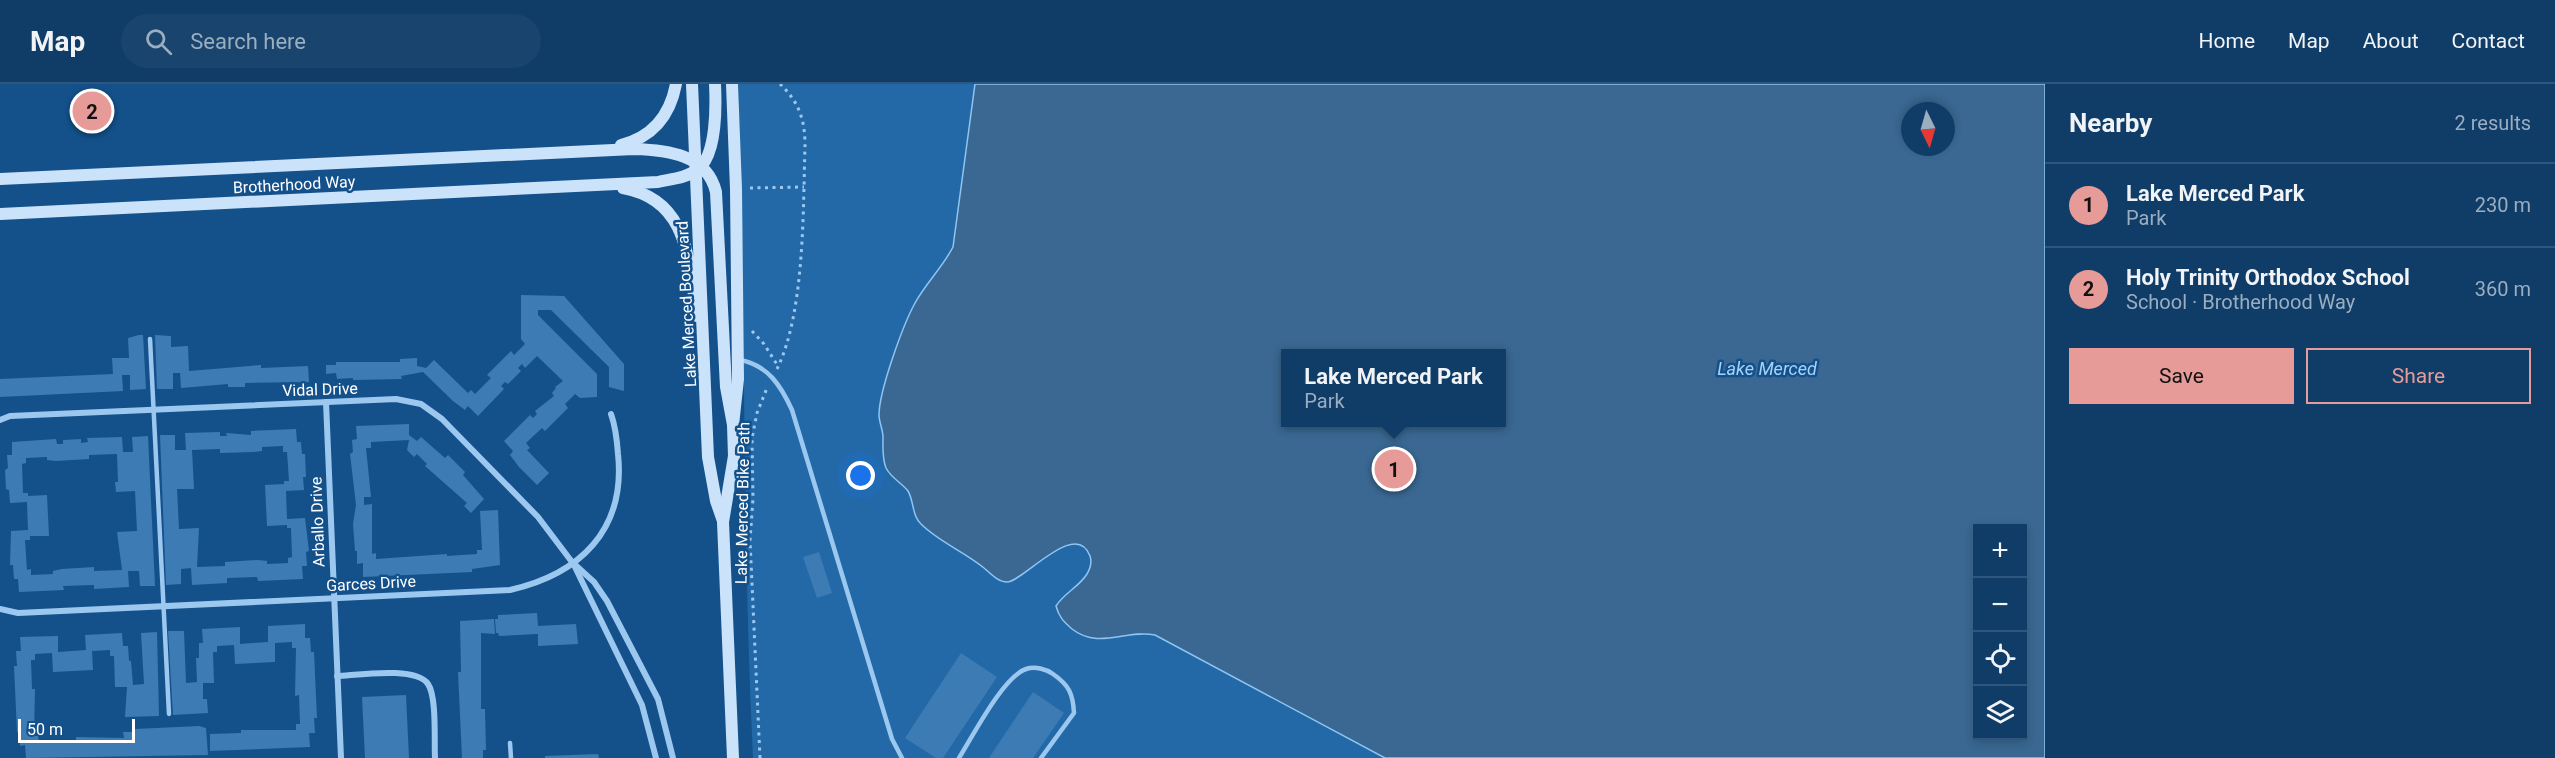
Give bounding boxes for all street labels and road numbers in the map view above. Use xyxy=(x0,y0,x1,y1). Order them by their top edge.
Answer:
street label: Brotherhood Way xyxy=(232,172,356,197)
street label: Lake Merced Boulevard xyxy=(673,221,700,387)
street label: Vidal Drive xyxy=(282,379,358,400)
street label: Lake Merced Bike Path xyxy=(732,422,753,584)
street label: Arballo Drive xyxy=(306,476,329,567)
street label: Garces Drive xyxy=(326,572,416,595)

